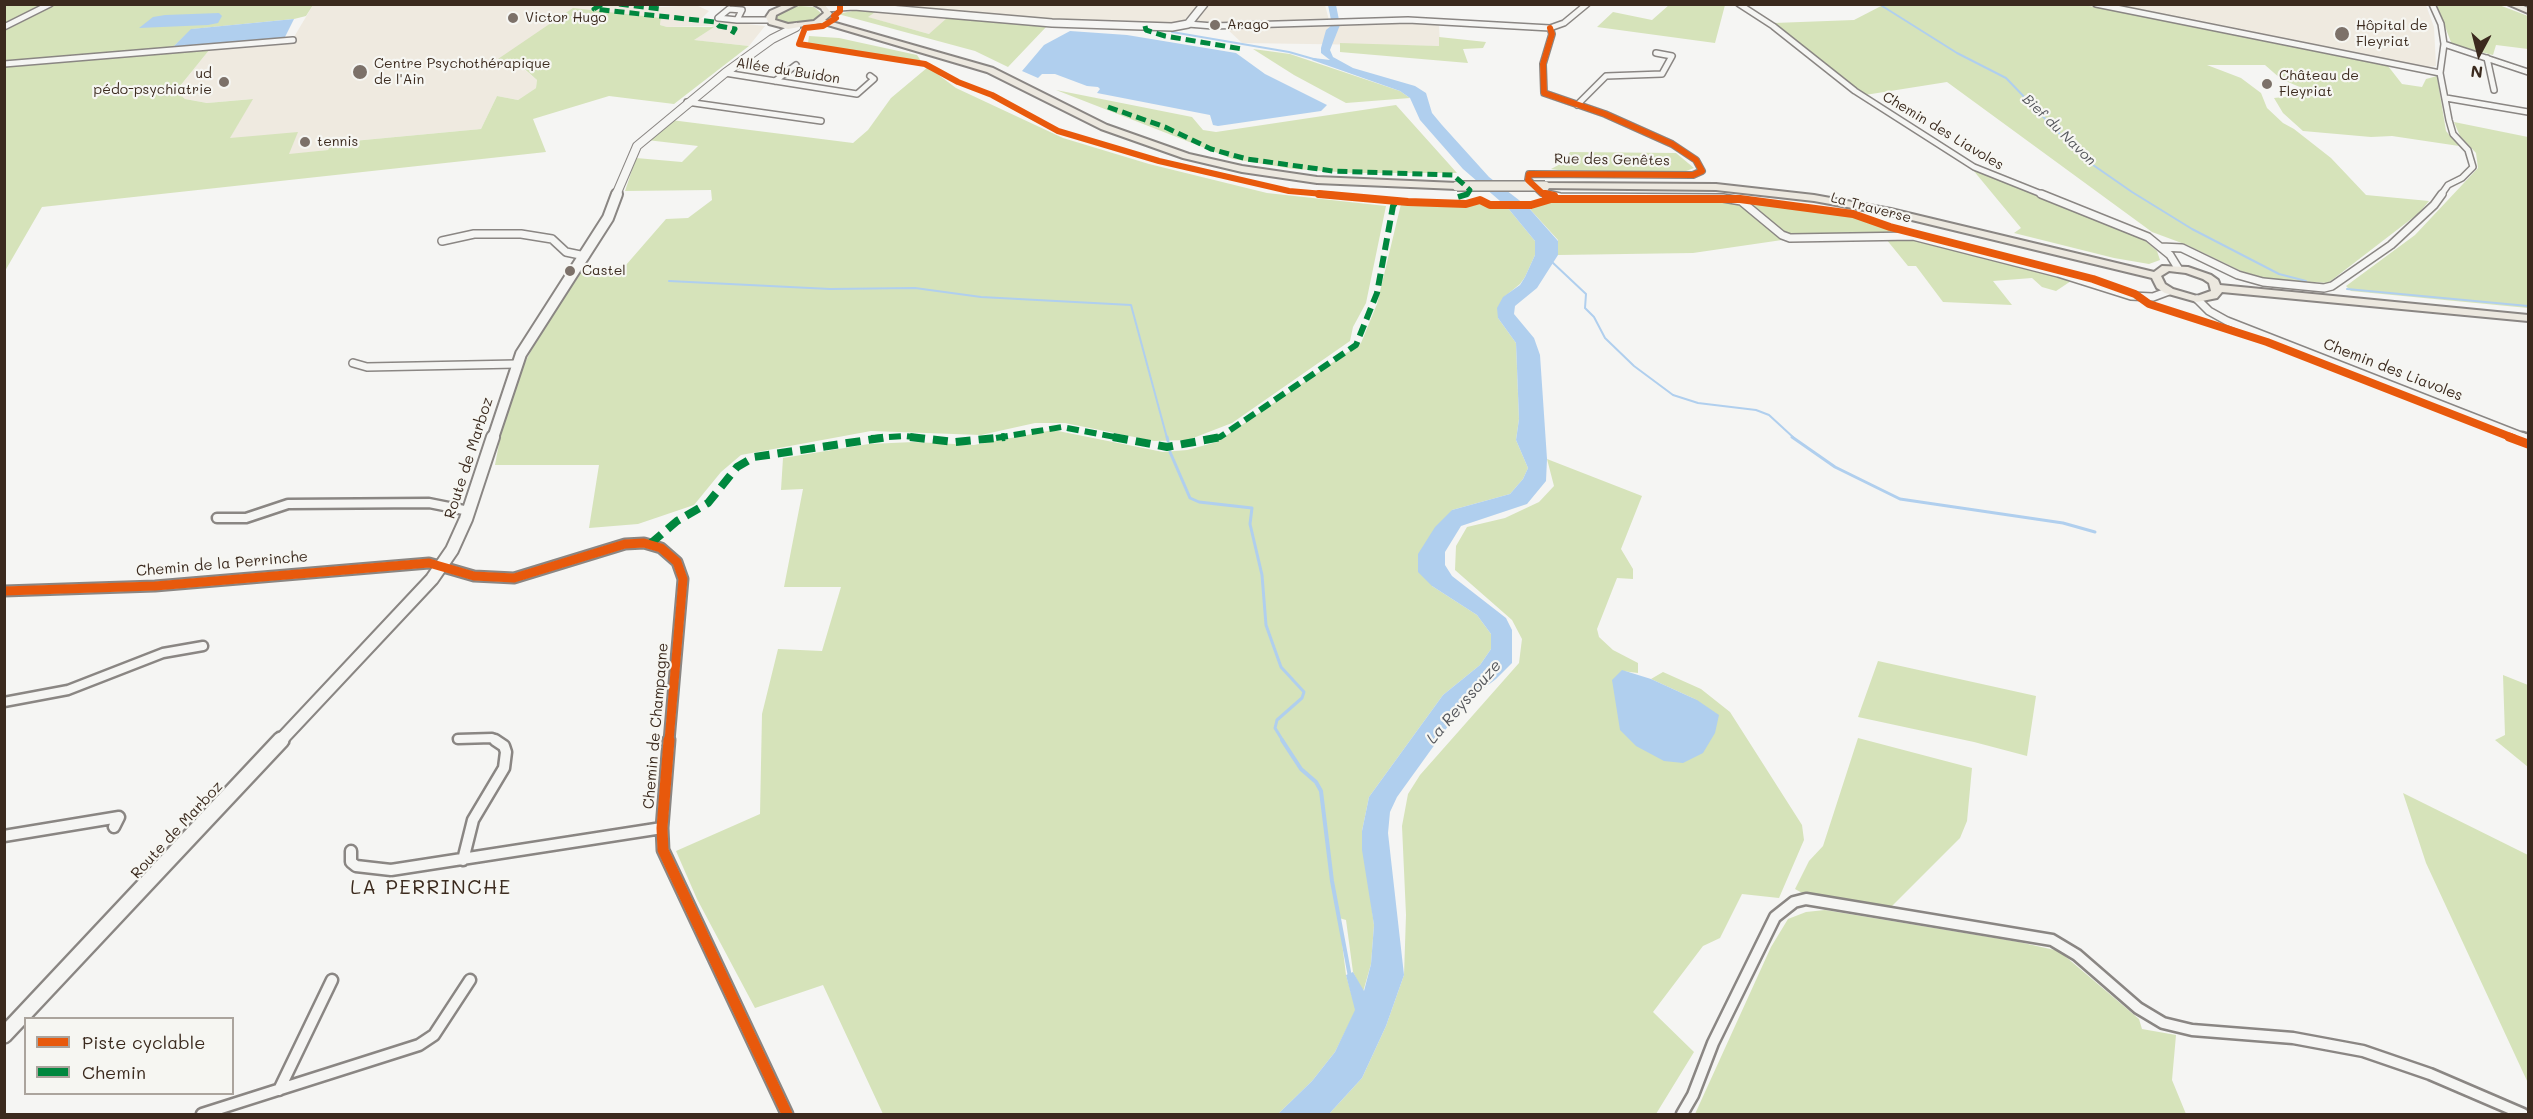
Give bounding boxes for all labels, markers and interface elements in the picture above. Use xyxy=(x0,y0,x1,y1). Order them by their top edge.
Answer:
place label: Victor Hugo xyxy=(525,10,607,26)
marker: Victor Hugo xyxy=(506,11,520,25)
place label: Arago xyxy=(1227,17,1269,33)
marker: Arago xyxy=(1208,18,1222,32)
place label: Hôpital de Fleyriat xyxy=(2356,18,2428,50)
north arrow xyxy=(2449,24,2509,84)
marker: Hôpital de Fleyriat xyxy=(2333,25,2351,43)
street label: Allée du Buidon xyxy=(735,54,841,88)
place label: Centre Psychothérapique de l'Ain xyxy=(374,56,551,88)
text: N xyxy=(2469,61,2484,84)
marker: Centre Psychothérapique de l'Ain xyxy=(351,63,369,81)
place label: ud pédo-psychiatrie xyxy=(94,66,212,98)
place label: Château de Fleyriat xyxy=(2279,68,2359,100)
marker: ud pédo-psychiatrie xyxy=(217,75,231,89)
marker: Château de Fleyriat xyxy=(2260,77,2274,91)
street label: Chemin des Liavoles xyxy=(1879,88,2007,174)
water label: Bief du Navon xyxy=(2019,91,2099,169)
place label: tennis xyxy=(317,134,358,150)
marker: tennis xyxy=(298,135,312,149)
street label: Rue des Genêtes xyxy=(1554,151,1670,169)
street label: La Traverse xyxy=(1829,189,1913,227)
place label: Castel xyxy=(582,263,626,279)
marker: Castel xyxy=(563,264,577,278)
street label: Chemin des Liavoles xyxy=(2321,335,2465,405)
street label: Route de Marboz xyxy=(441,395,497,521)
street label: Chemin de la Perrinche xyxy=(135,548,309,580)
street label: Chemin de Champagne xyxy=(640,642,672,810)
water label: La Reyssouze xyxy=(1422,656,1506,748)
street label: Route de Marboz xyxy=(127,778,227,882)
district label: LA PERRINCHE xyxy=(350,876,512,900)
legend xyxy=(24,1017,234,1095)
text: Piste cyclable xyxy=(82,1030,206,1054)
text: Chemin xyxy=(82,1060,146,1084)

